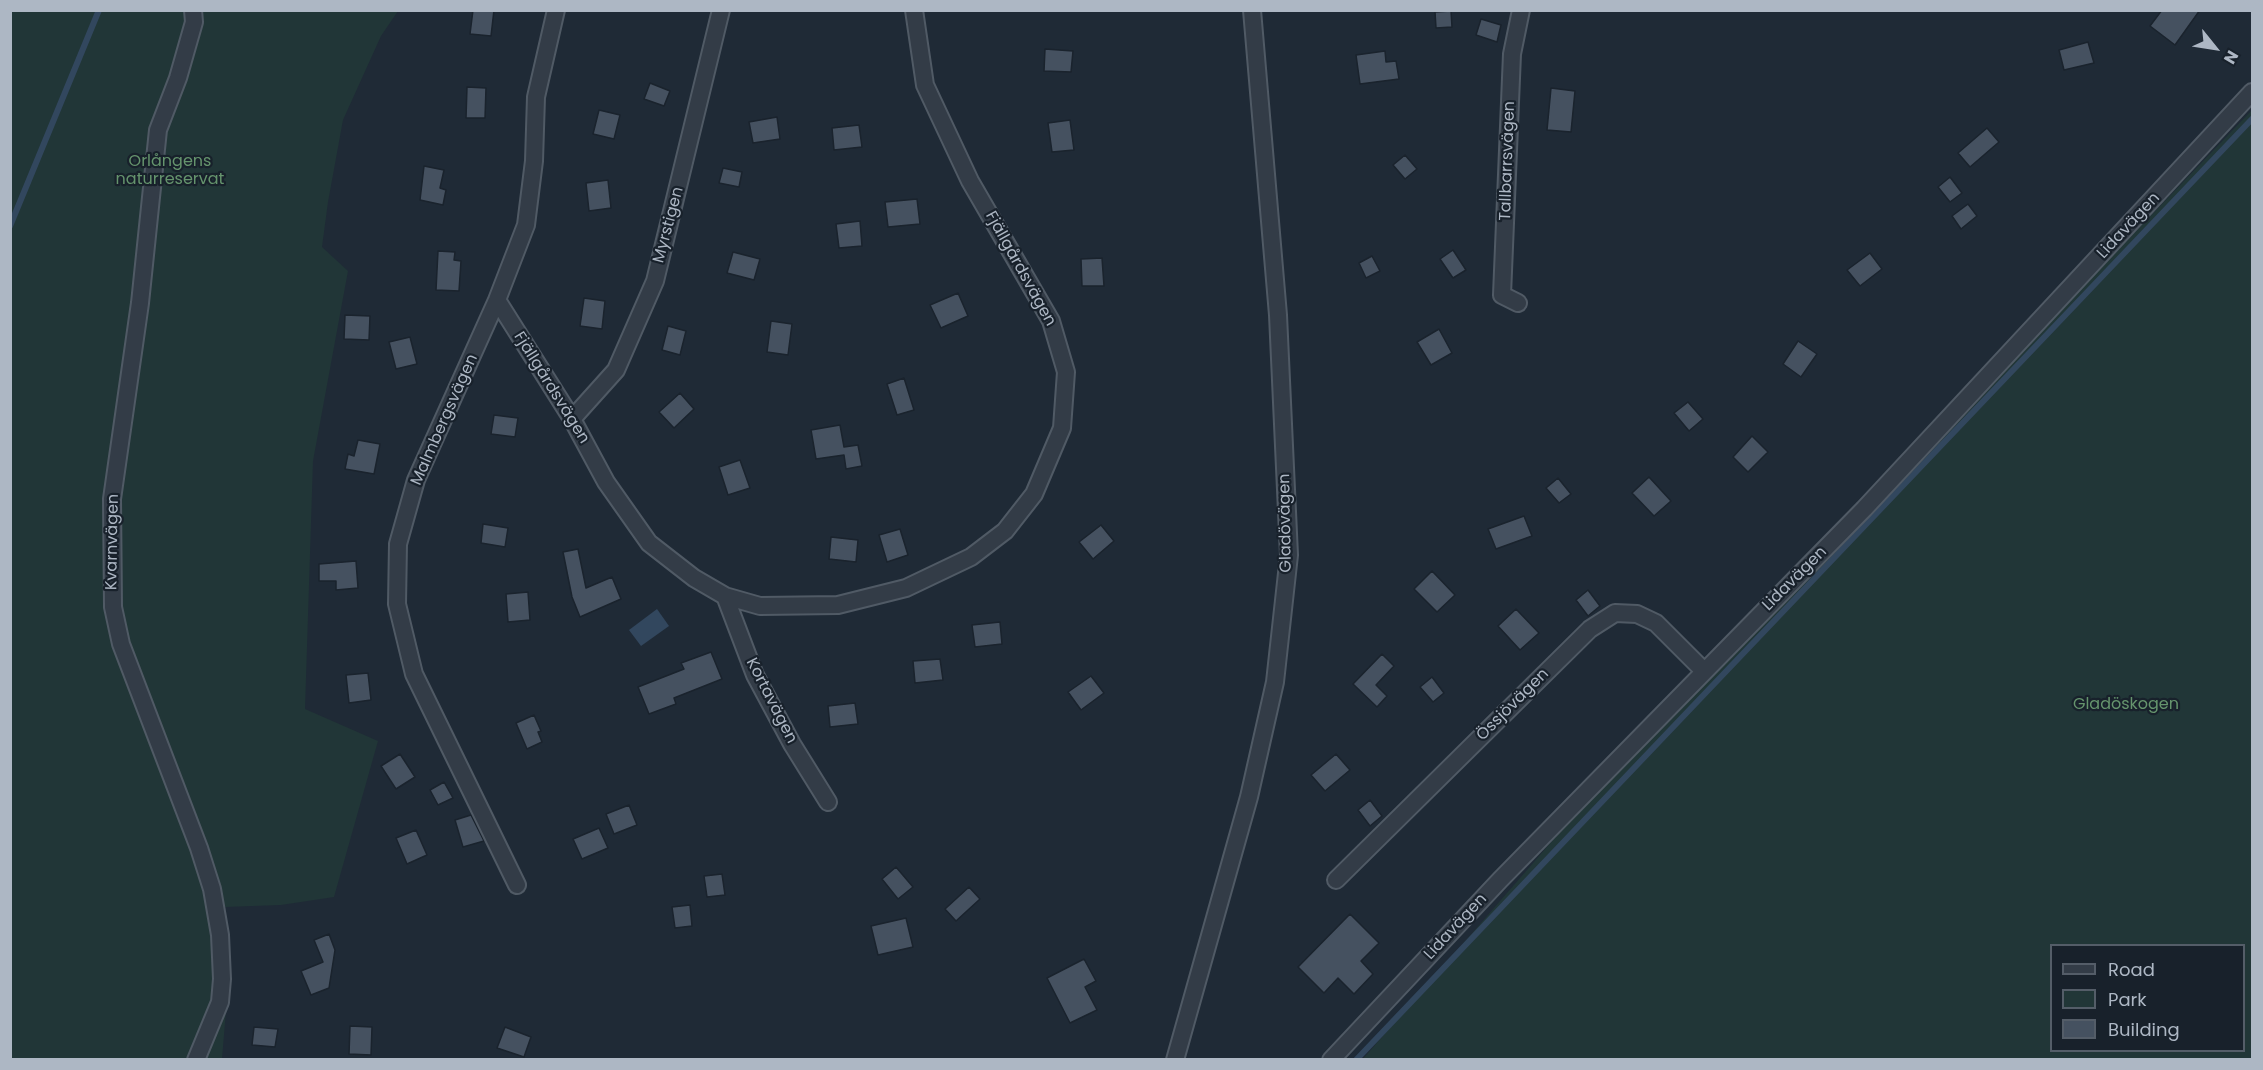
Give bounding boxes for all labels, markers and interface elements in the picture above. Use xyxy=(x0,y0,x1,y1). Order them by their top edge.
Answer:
north arrow xyxy=(2185,18,2245,78)
text: N xyxy=(2218,46,2244,68)
street label: Tallbarrsvägen xyxy=(1496,101,1520,221)
park label: Orlångens naturreservat xyxy=(116,152,224,190)
street label: Myrstigen xyxy=(650,185,688,265)
street label: Lidavägen xyxy=(2094,189,2164,263)
street label: Fjällgårdsvägen xyxy=(981,208,1059,330)
street label: Fjällgårdsvägen xyxy=(509,329,593,447)
street label: Malmbergsvägen xyxy=(407,351,483,489)
street label: Gladövägen xyxy=(1276,473,1296,573)
street label: Kvarnvägen xyxy=(103,494,123,590)
street label: Lidavägen xyxy=(1759,543,1831,615)
street label: Kortavägen xyxy=(741,655,801,747)
street label: Össjövägen xyxy=(1473,665,1553,745)
park label: Gladöskogen xyxy=(2073,695,2179,715)
street label: Lidavägen xyxy=(1421,890,1491,964)
legend xyxy=(2050,944,2245,1052)
text: Road xyxy=(2108,957,2155,982)
text: Park xyxy=(2108,987,2147,1012)
text: Building xyxy=(2108,1017,2180,1042)

